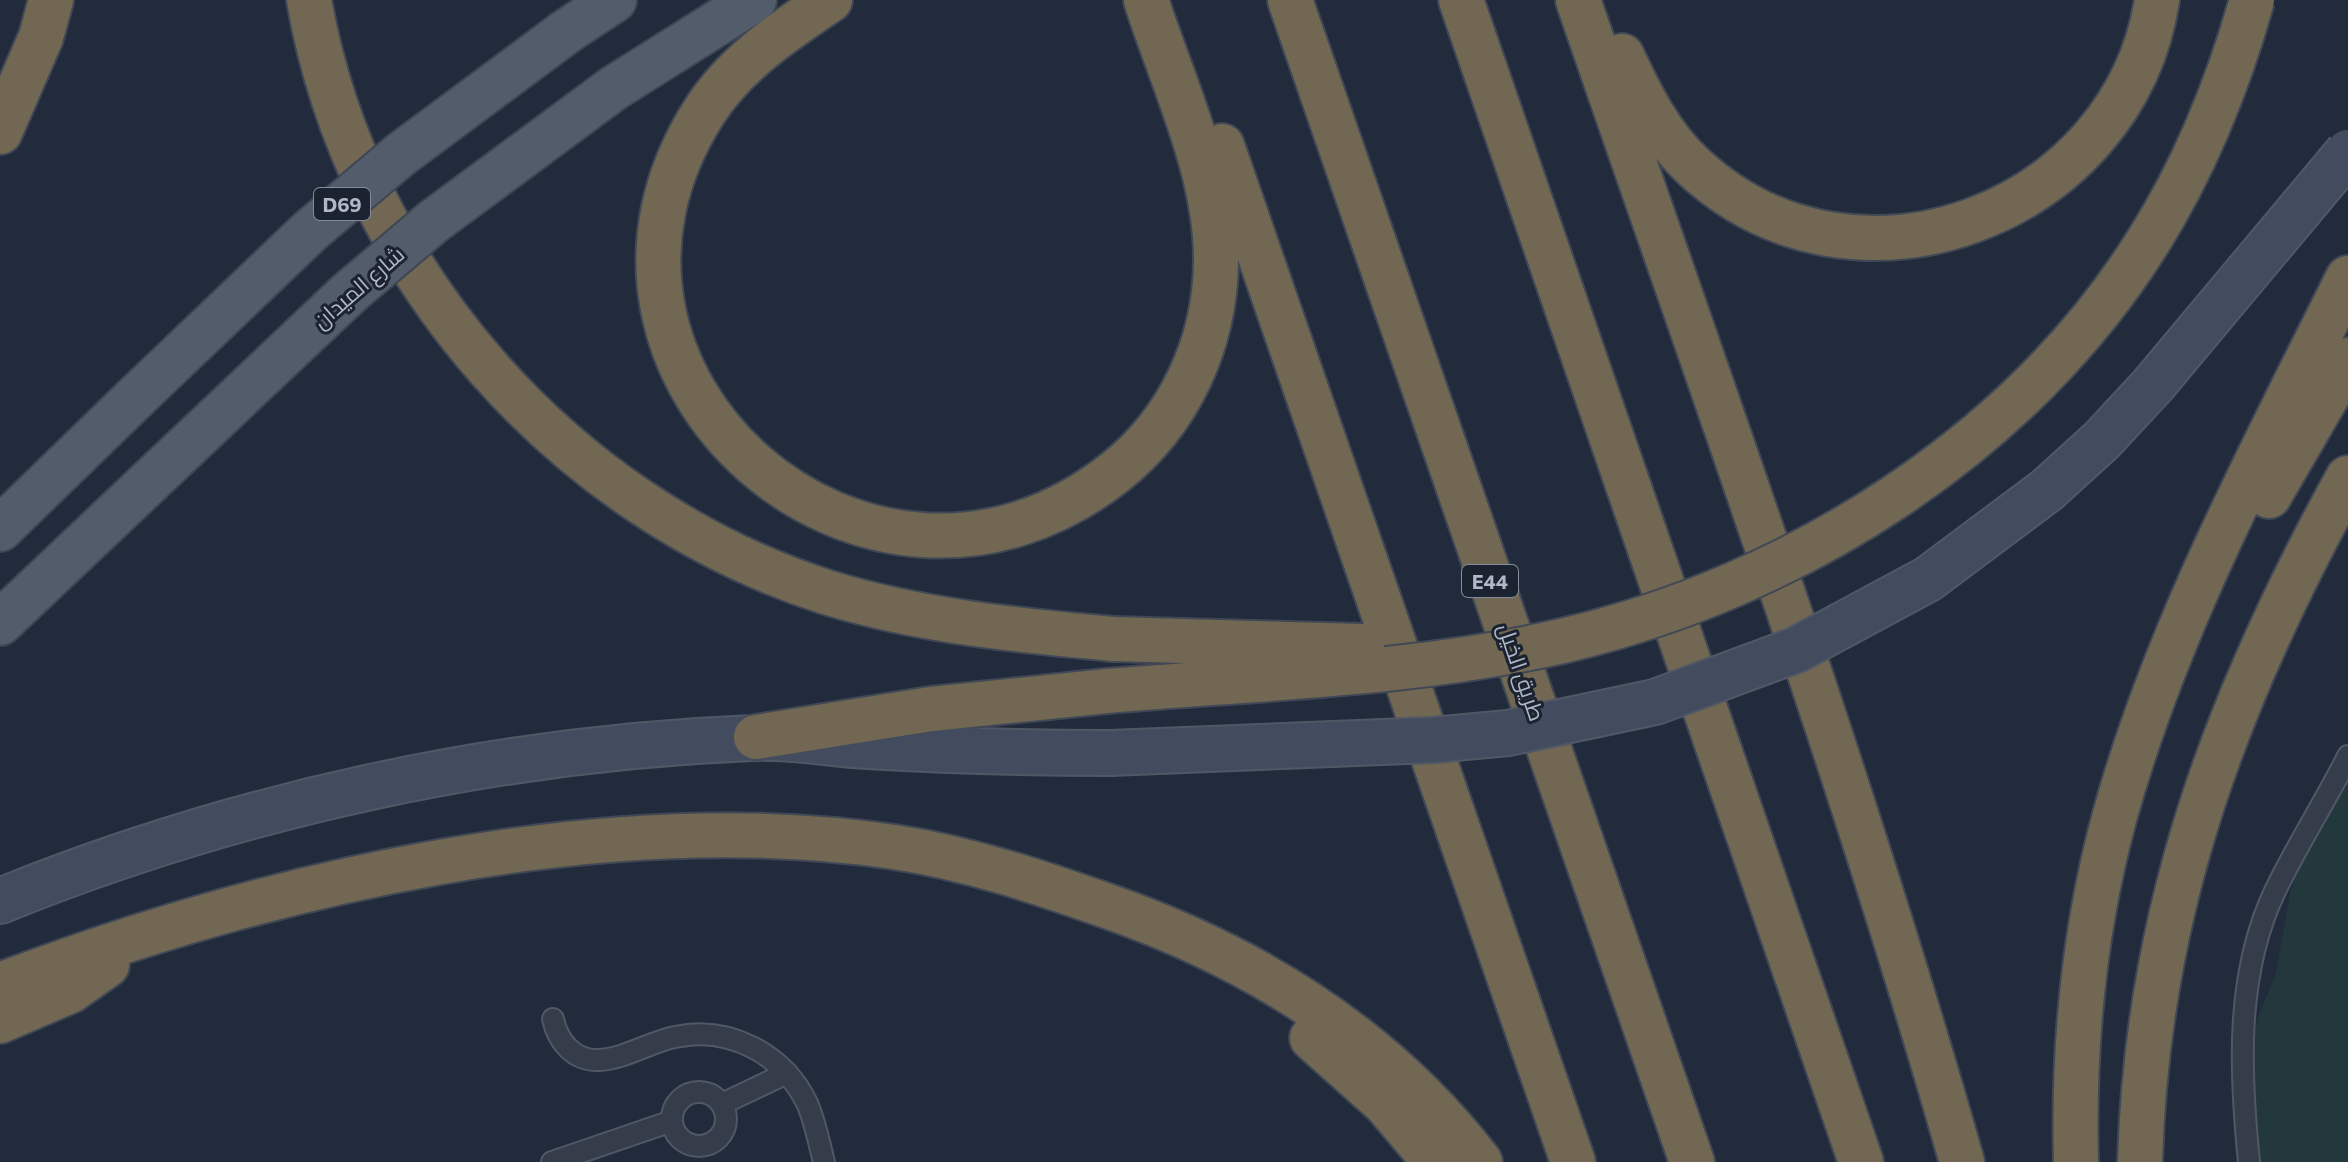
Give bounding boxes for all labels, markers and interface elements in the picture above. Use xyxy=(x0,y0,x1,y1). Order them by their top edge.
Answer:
road number: D69 xyxy=(314,188,370,220)
street label: شارع الميدان xyxy=(307,240,411,336)
road number: E44 xyxy=(1462,565,1518,597)
street label: طريق الخيل xyxy=(1492,620,1551,725)

